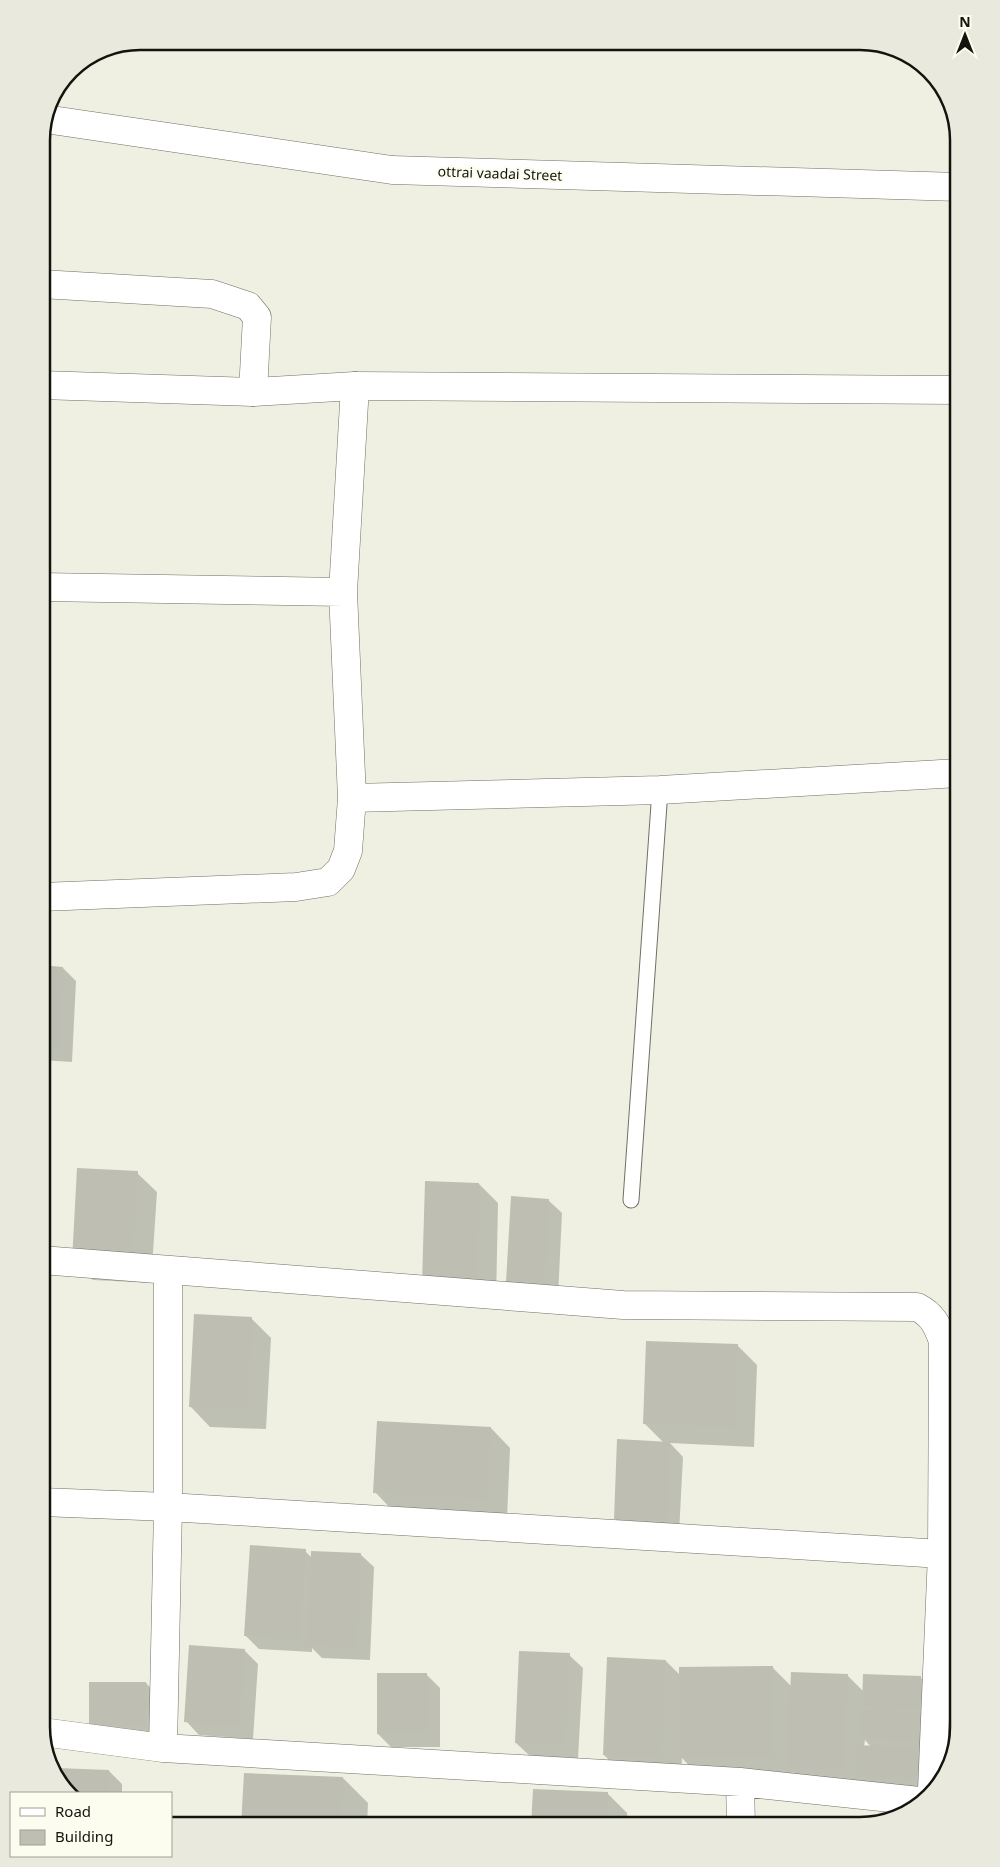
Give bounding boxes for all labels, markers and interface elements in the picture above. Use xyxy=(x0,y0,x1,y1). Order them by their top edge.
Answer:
north arrow xyxy=(940,10,990,60)
text: N xyxy=(959,12,971,31)
street label: ottrai vaadai Street xyxy=(437,161,563,185)
legend xyxy=(10,1792,172,1857)
text: Road xyxy=(55,1801,91,1821)
text: Building xyxy=(55,1826,113,1846)

